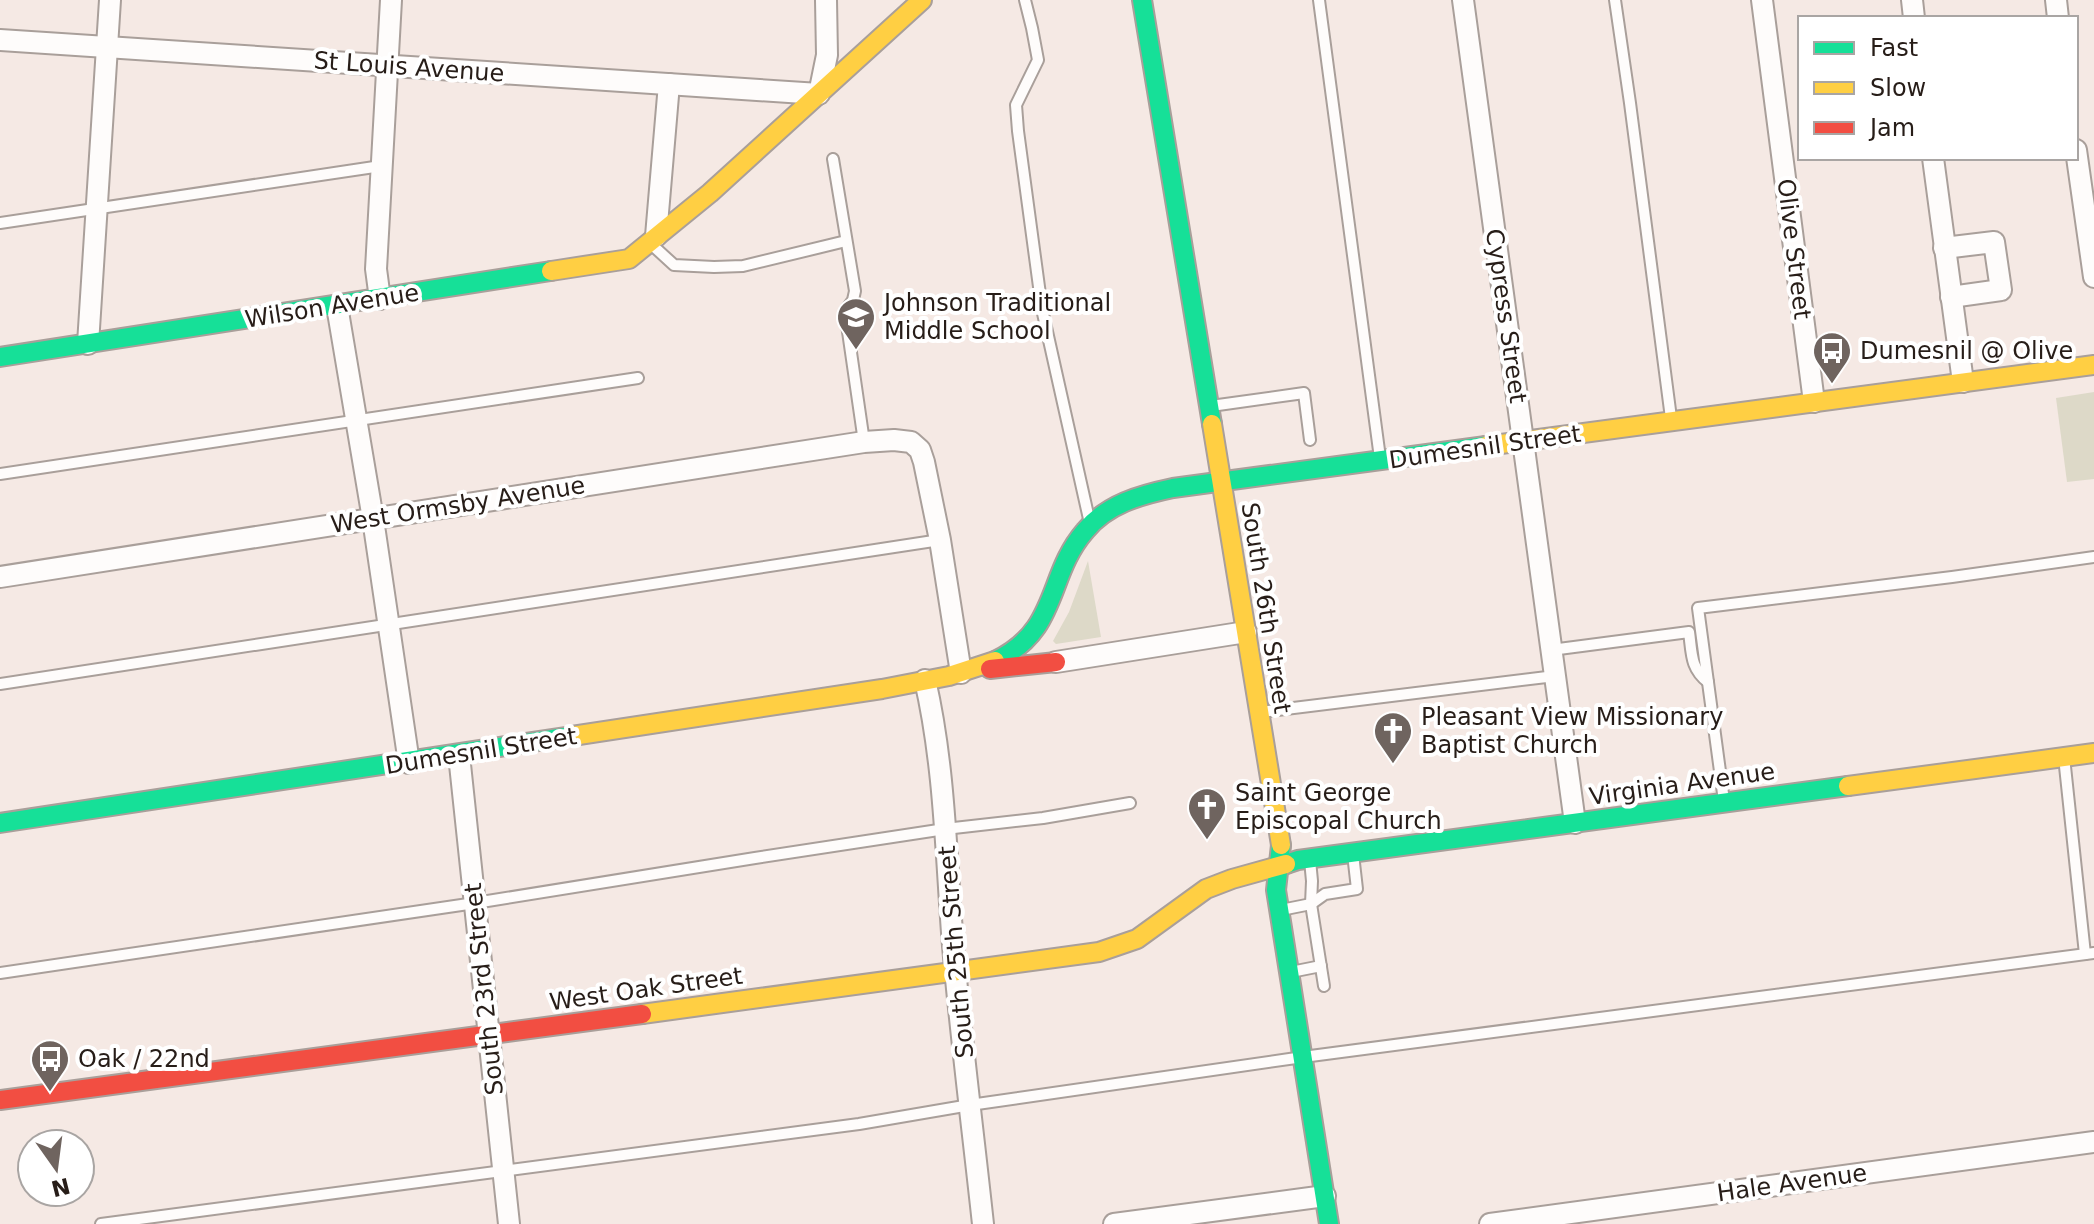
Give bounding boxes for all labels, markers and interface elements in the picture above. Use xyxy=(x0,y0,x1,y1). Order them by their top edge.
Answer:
legend xyxy=(1798,16,2078,160)
text: Fast xyxy=(1870,34,1918,62)
street label: St Louis Avenue xyxy=(313,46,505,88)
text: Slow xyxy=(1870,74,1926,102)
text: Jam xyxy=(1868,114,1915,142)
street label: Olive Street xyxy=(1771,177,1817,321)
street label: Cypress Street xyxy=(1480,227,1532,405)
street label: Wilson Avenue xyxy=(243,278,421,334)
place label: Johnson Traditional Middle School xyxy=(882,289,1111,345)
school or university icon: Johnson Traditional Middle School xyxy=(835,296,877,351)
bus stop icon: Dumesnil @ Olive xyxy=(1811,330,1853,385)
place label: Dumesnil @ Olive xyxy=(1860,337,2073,365)
street label: Dumesnil Street xyxy=(1387,420,1583,474)
street label: West Ormsby Avenue xyxy=(329,471,587,539)
street label: South 26th Street xyxy=(1236,501,1296,715)
place label: Pleasant View Missionary Baptist Church xyxy=(1421,703,1723,759)
church icon: Pleasant View Missionary Baptist Church xyxy=(1372,710,1414,765)
street label: Dumesnil Street xyxy=(383,722,579,780)
street label: Virginia Avenue xyxy=(1587,757,1777,811)
place label: Saint George Episcopal Church xyxy=(1235,779,1442,835)
church icon: Saint George Episcopal Church xyxy=(1186,786,1228,841)
street label: South 25th Street xyxy=(933,845,979,1059)
street label: South 23rd Street xyxy=(459,882,509,1096)
street label: West Oak Street xyxy=(548,962,744,1016)
bus stop icon: Oak / 22nd xyxy=(29,1038,71,1093)
place label: Oak / 22nd xyxy=(78,1045,210,1073)
north arrow xyxy=(16,1128,96,1208)
street label: Hale Avenue xyxy=(1715,1159,1869,1207)
text: N xyxy=(49,1173,73,1201)

